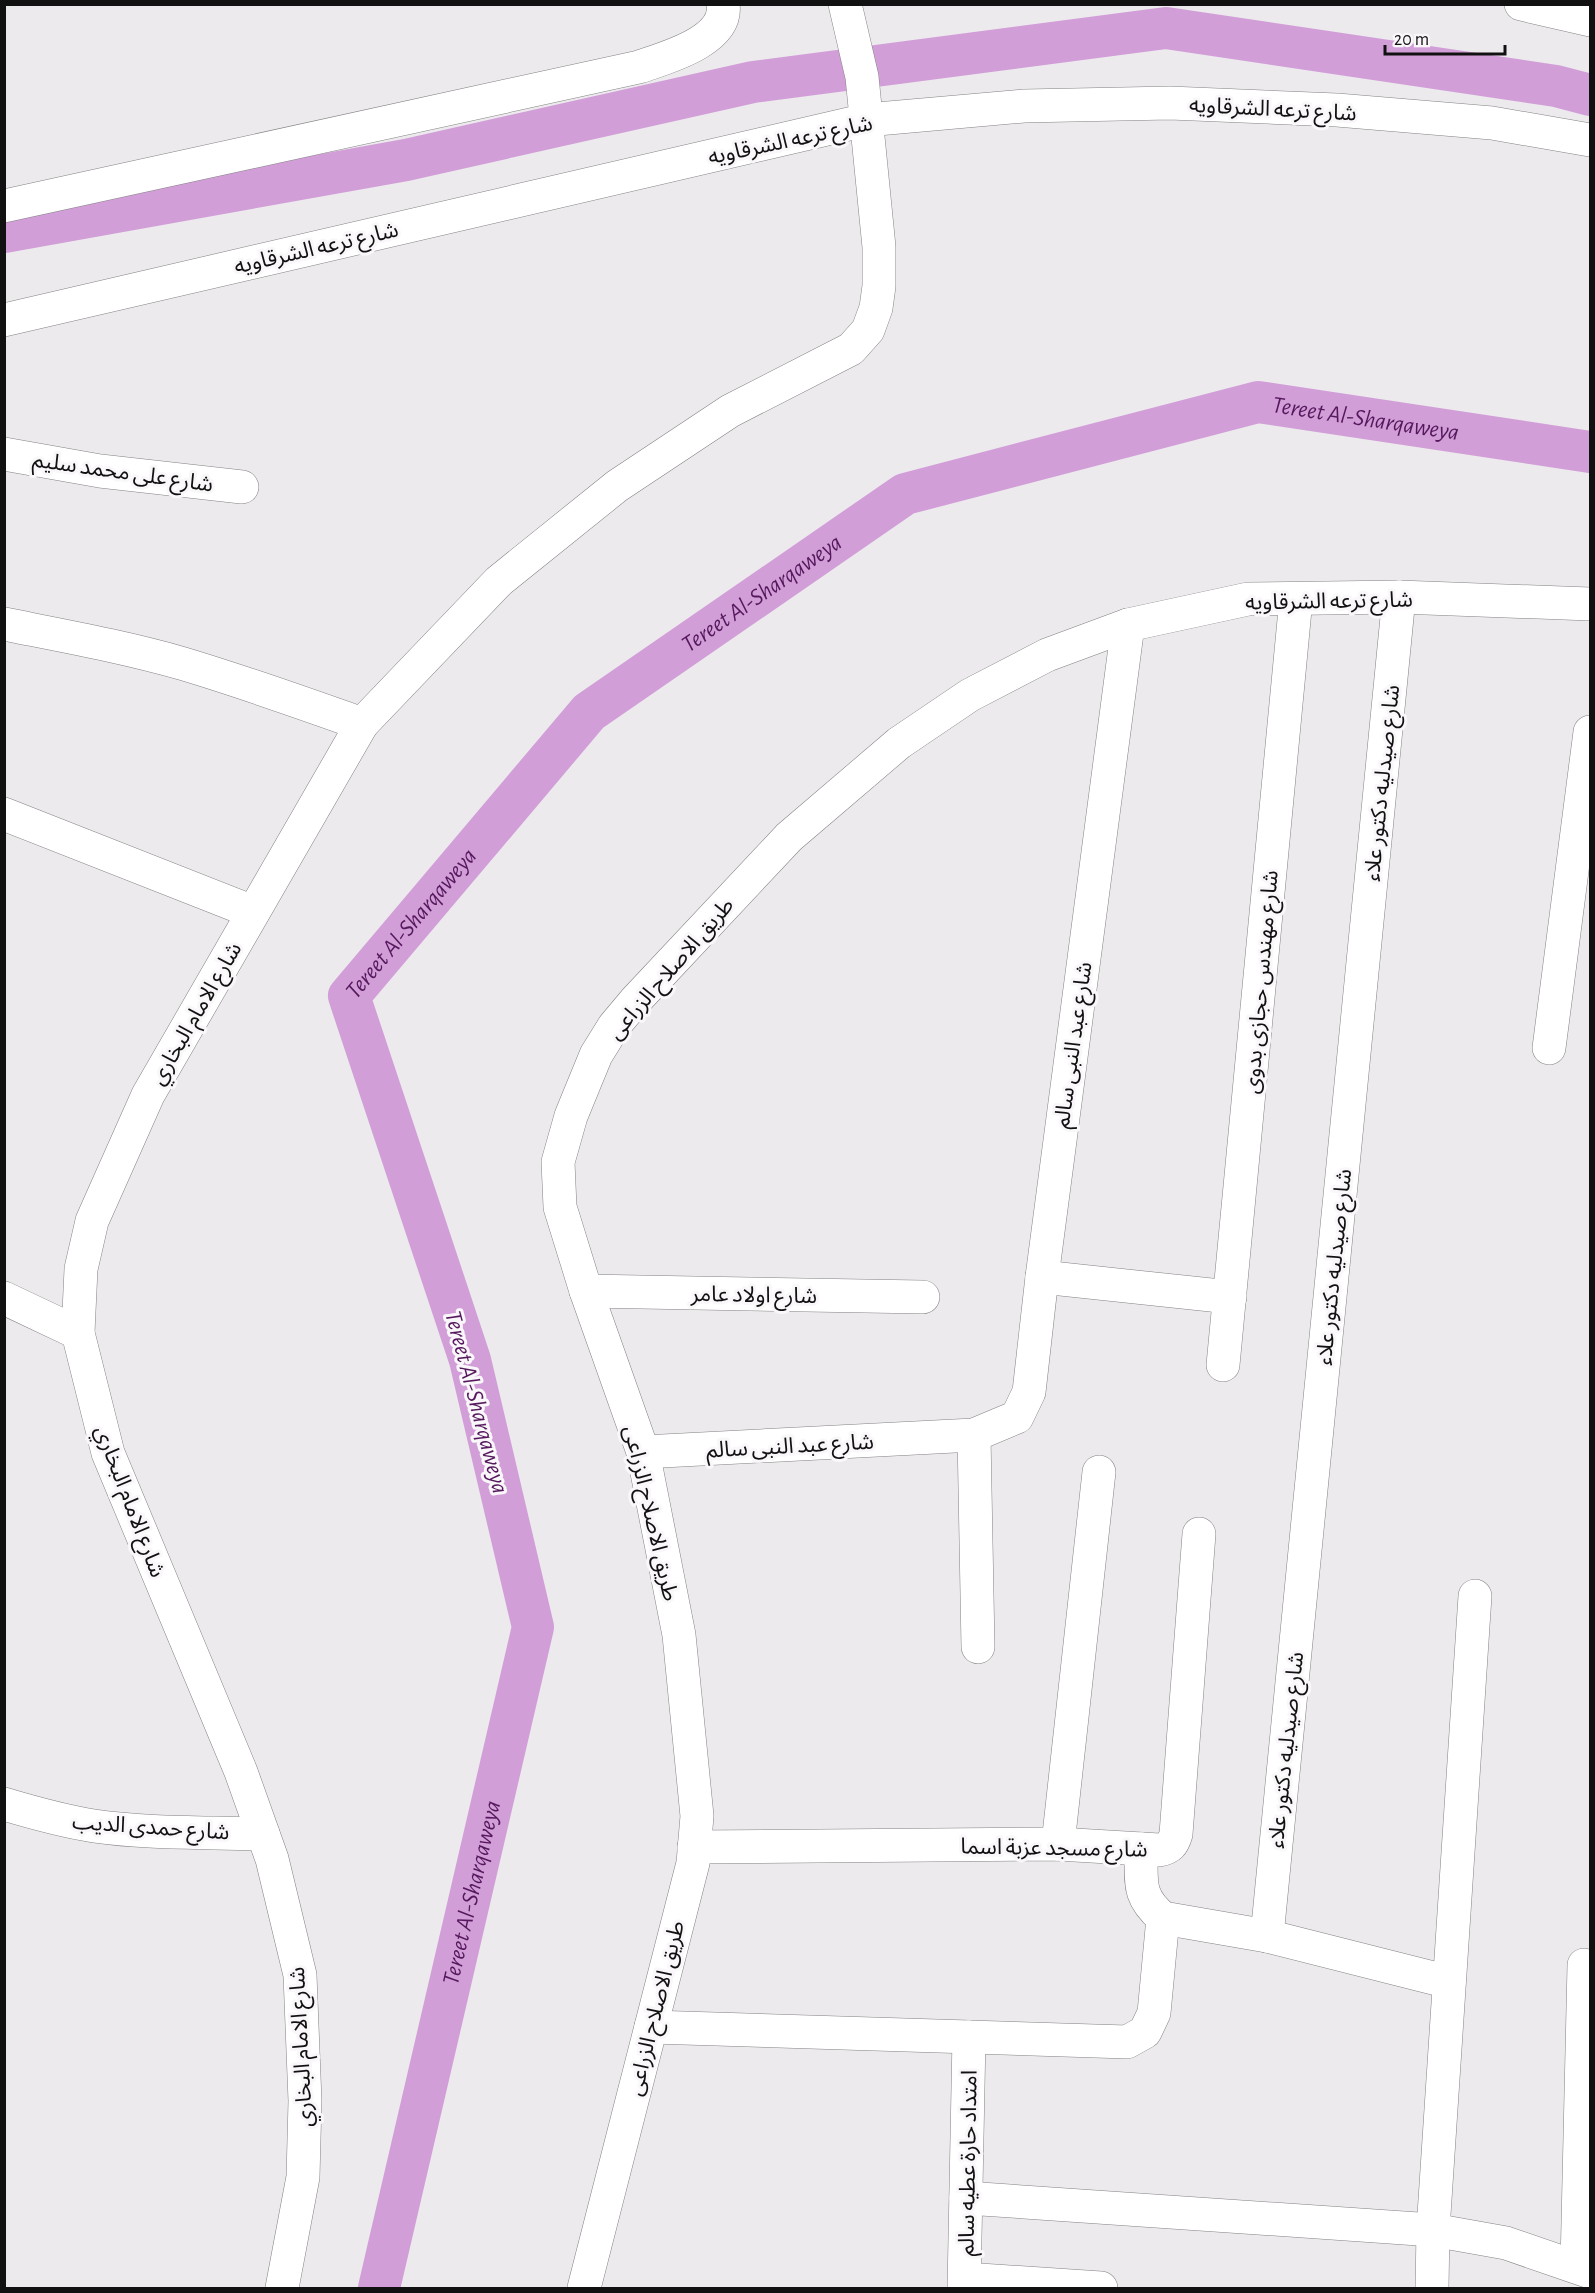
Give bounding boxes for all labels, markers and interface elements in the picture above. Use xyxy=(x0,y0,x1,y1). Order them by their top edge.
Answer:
scale bar xyxy=(1385,18,1505,56)
text: 20 m xyxy=(1394,31,1429,49)
street label: شارع ترعه الشرقاويه xyxy=(1188,94,1357,129)
street label: شارع ترعه الشرقاويه xyxy=(706,112,876,173)
street label: شارع ترعه الشرقاويه xyxy=(232,218,402,282)
water label: Tereet Al-Sharqaweya xyxy=(1271,393,1460,445)
street label: شارع على محمد سليم xyxy=(31,448,215,501)
water label: Tereet Al-Sharqaweya xyxy=(678,530,846,657)
street label: شارع ترعه الشرقاويه xyxy=(1245,589,1413,618)
street label: شارع صيدليه دكتور علاء xyxy=(1361,684,1408,883)
water label: Tereet Al-Sharqaweya xyxy=(341,844,481,1003)
street label: شارع مهندس حجازى بدوى xyxy=(1240,869,1287,1095)
street label: طريق الاصلاح الزراعى xyxy=(604,894,742,1047)
street label: شارع الامام البخاري xyxy=(146,939,250,1091)
street label: شارع عبد النبى سالم xyxy=(1050,960,1101,1131)
street label: شارع صيدليه دكتور علاء xyxy=(1313,1168,1360,1367)
street label: شارع اولاد عامر xyxy=(690,1283,817,1312)
water label: Tereet Al-Sharqaweya xyxy=(440,1308,512,1496)
street label: شارع الامام البخاري xyxy=(86,1422,169,1582)
street label: طريق الاصلاح الزراعى xyxy=(615,1423,682,1604)
street label: شارع عبد النبى سالم xyxy=(706,1431,875,1466)
street label: شارع صيدليه دكتور علاء xyxy=(1265,1651,1312,1850)
water label: Tereet Al-Sharqaweya xyxy=(439,1798,505,1987)
street label: شارع حمدى الديب xyxy=(71,1811,230,1848)
street label: شارع مسجد عزبة اسما xyxy=(960,1835,1148,1866)
street label: طريق الاصلاح الزراعى xyxy=(624,1919,693,2099)
street label: شارع الامام البخاري xyxy=(286,1966,321,2128)
street label: امتداد حارة عطيه سالم xyxy=(955,2070,986,2256)

